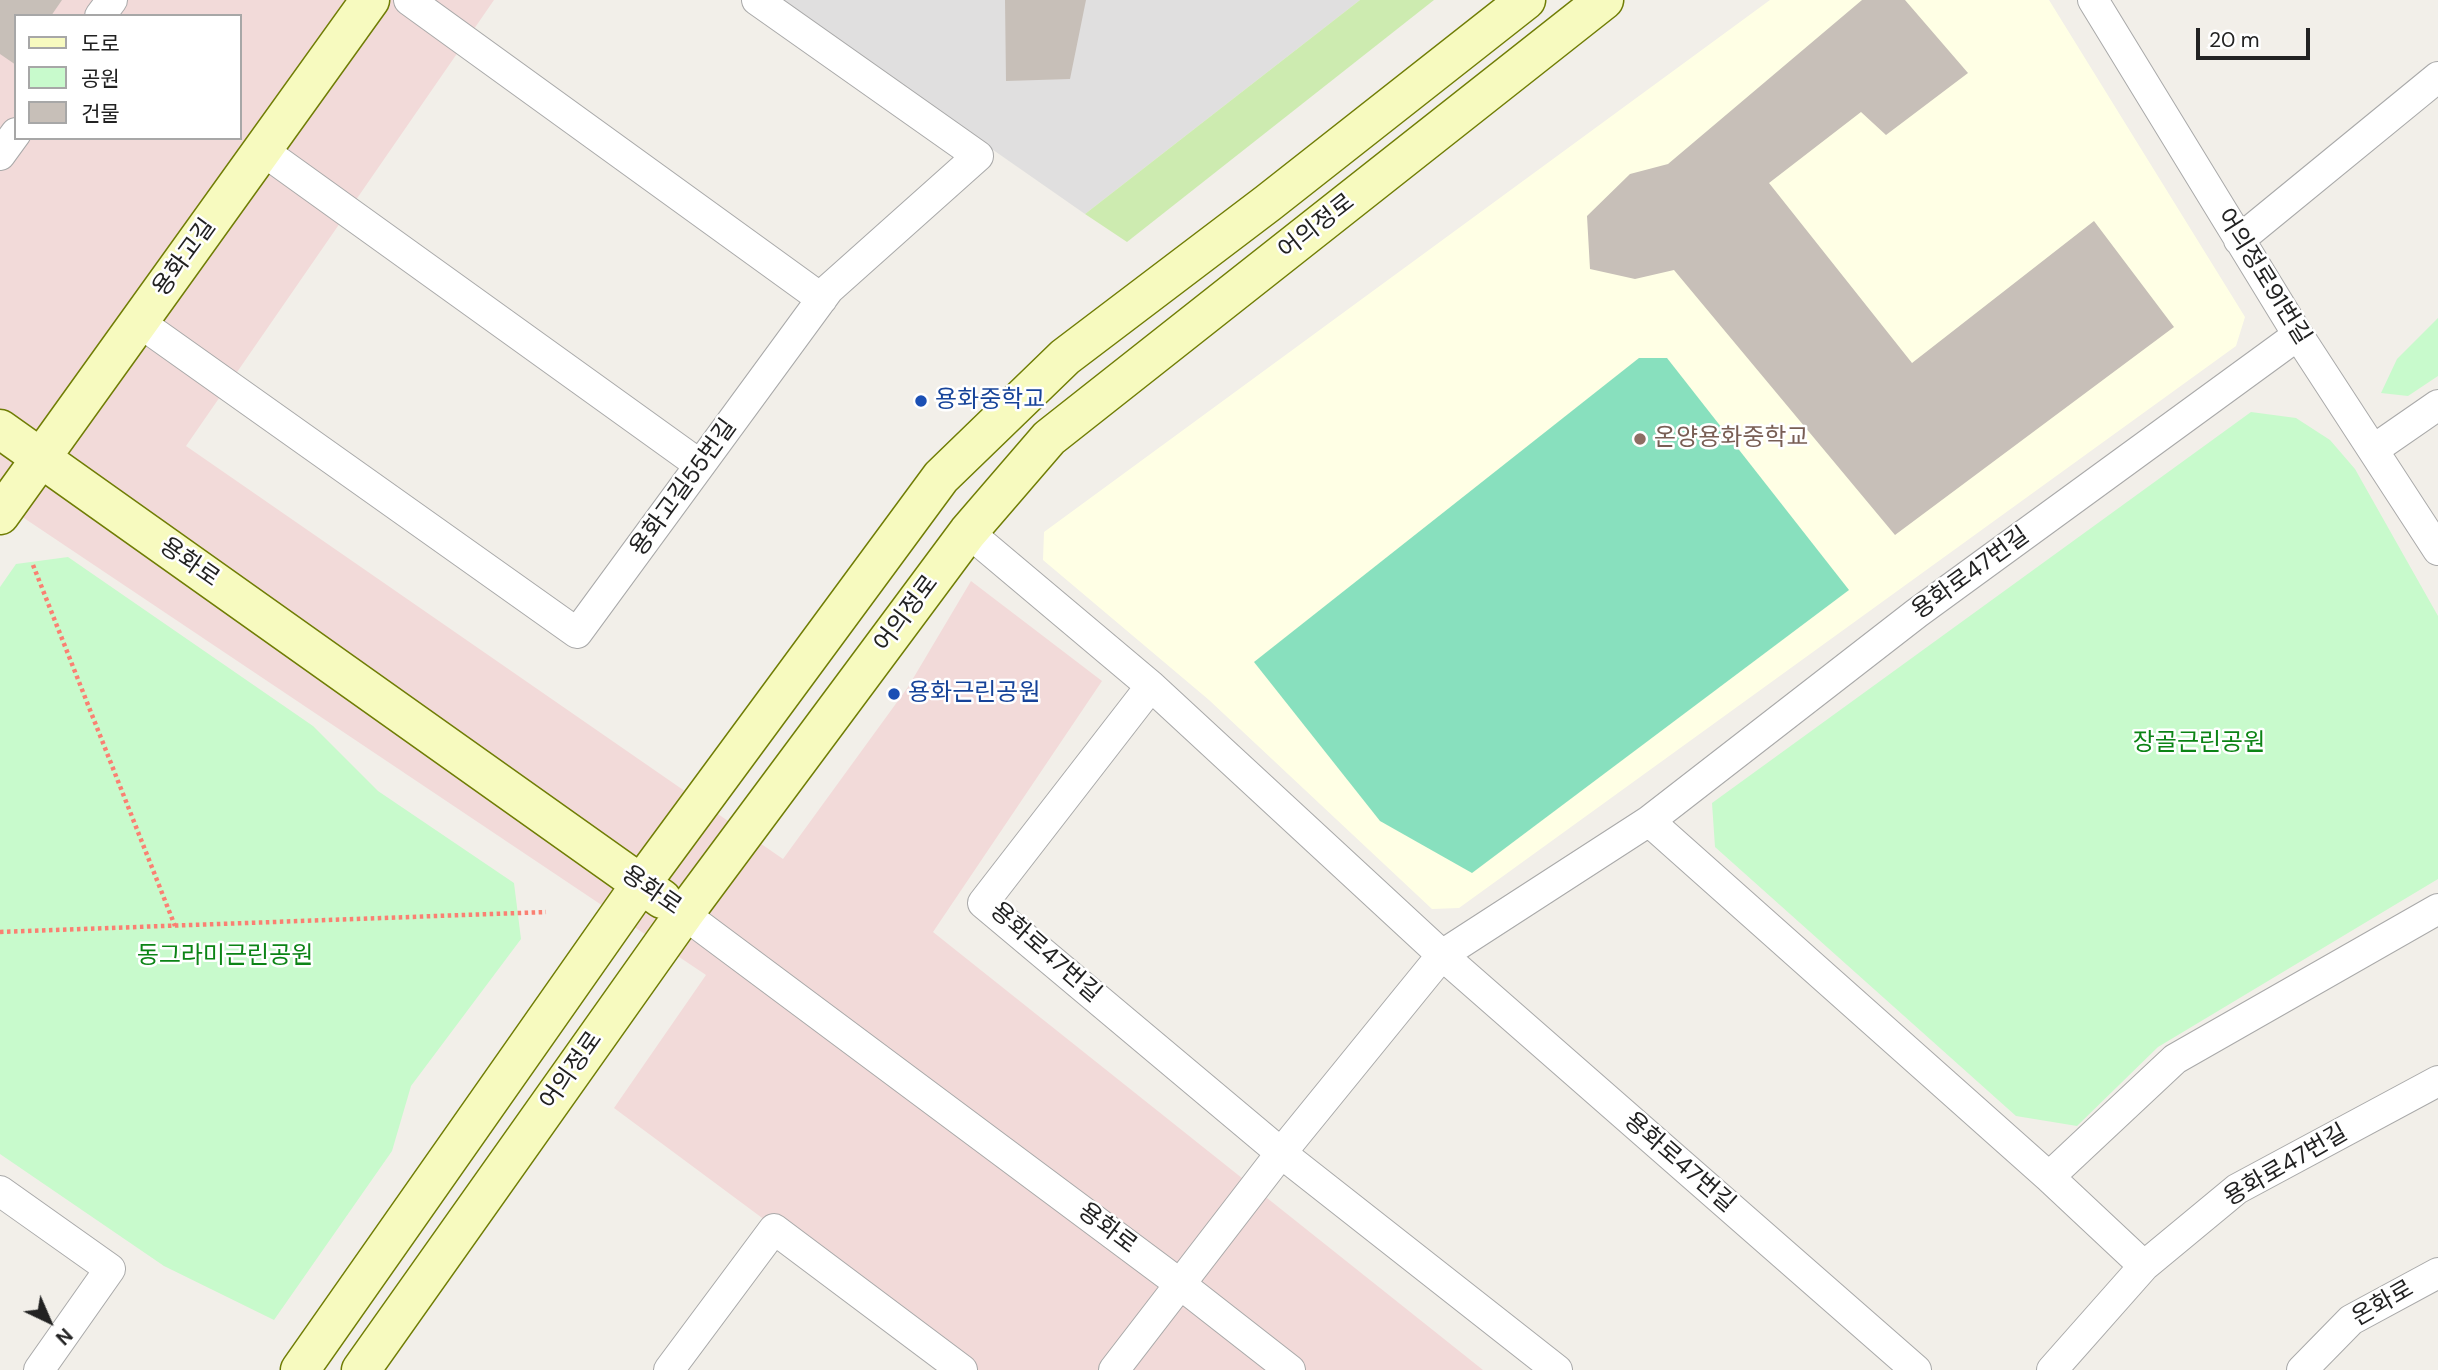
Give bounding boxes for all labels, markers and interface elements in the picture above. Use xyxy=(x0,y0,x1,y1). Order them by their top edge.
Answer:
legend xyxy=(14,14,242,140)
scale bar xyxy=(2200,14,2314,58)
text: 20 m xyxy=(2209,26,2260,54)
text: 도로 xyxy=(81,30,120,58)
text: 공원 xyxy=(81,65,120,93)
text: 건물 xyxy=(81,100,120,128)
street label: 어의정로 xyxy=(1273,188,1361,266)
street label: 어의정로91번길 xyxy=(2210,204,2316,350)
street label: 용화고길 xyxy=(147,214,223,302)
place label: 용화중학교 xyxy=(935,387,1045,415)
marker: 용화중학교 xyxy=(913,393,929,409)
street label: 용화고길55번길 xyxy=(625,414,743,562)
place label: 온양용화중학교 xyxy=(1654,425,1809,453)
marker: 온양용화중학교 xyxy=(1632,431,1648,447)
street label: 용화로47번길 xyxy=(1907,522,2035,626)
street label: 용화로 xyxy=(154,532,224,594)
street label: 어의정로 xyxy=(869,570,945,658)
place label: 용화근린공원 xyxy=(908,680,1040,708)
marker: 용화근린공원 xyxy=(886,686,902,702)
park label: 장골근린공원 xyxy=(2133,730,2265,758)
street label: 용화로 xyxy=(616,860,686,922)
street label: 용화로47번길 xyxy=(984,897,1106,1009)
park label: 동그라미근린공원 xyxy=(137,943,313,971)
street label: 어의정로 xyxy=(535,1027,609,1115)
street label: 용화로47번길 xyxy=(1618,1107,1740,1219)
street label: 용화로47번길 xyxy=(2219,1119,2353,1213)
street label: 용화로 xyxy=(1072,1198,1142,1260)
street label: 온화로 xyxy=(2347,1275,2419,1333)
north arrow xyxy=(14,1286,84,1356)
text: N xyxy=(50,1323,78,1350)

